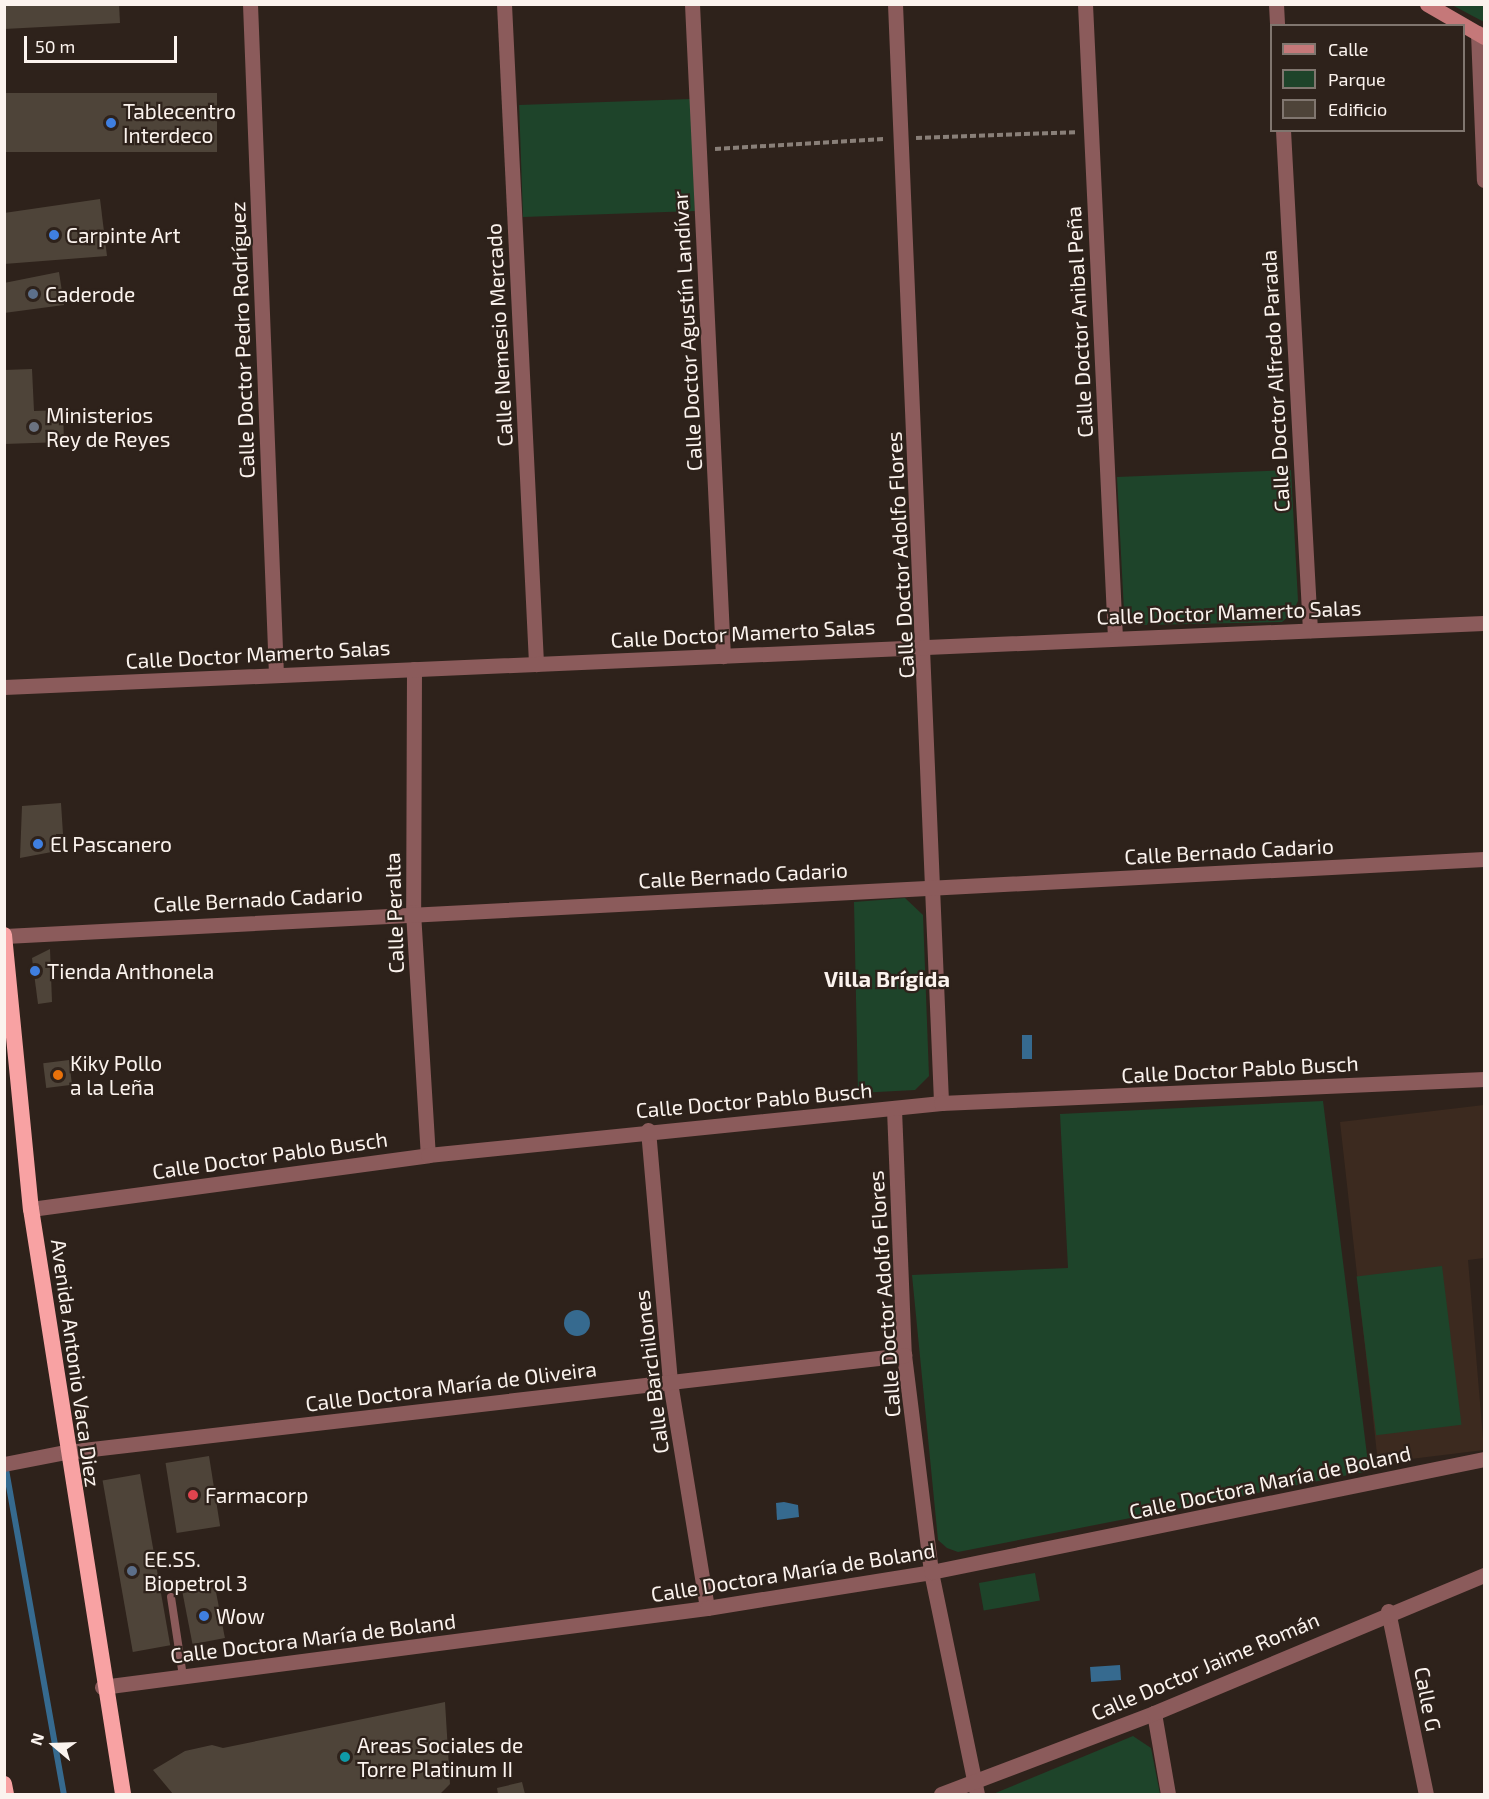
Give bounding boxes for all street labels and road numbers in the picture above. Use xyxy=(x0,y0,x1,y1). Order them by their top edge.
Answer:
street label: Calle Doctor Agustín Landívar xyxy=(667,190,707,472)
street label: Calle Doctor Pedro Rodríguez xyxy=(225,201,259,479)
street label: Calle Doctor Anibal Peña xyxy=(1060,205,1098,439)
street label: Calle Nemesio Mercado xyxy=(481,223,517,447)
street label: Calle Doctor Alfredo Parada xyxy=(1256,249,1294,513)
street label: Calle Doctor Adolfo Flores xyxy=(881,430,919,680)
street label: Calle Doctor Mamerto Salas xyxy=(1096,595,1362,629)
street label: Calle Doctor Mamerto Salas xyxy=(610,613,876,653)
street label: Calle Doctor Mamerto Salas xyxy=(125,634,391,674)
street label: Calle Bernado Cadario xyxy=(1124,833,1334,869)
street label: Calle Peralta xyxy=(379,852,409,974)
street label: Calle Bernado Cadario xyxy=(638,857,848,893)
street label: Calle Bernado Cadario xyxy=(153,881,363,917)
street label: Calle Doctor Pablo Busch xyxy=(1121,1050,1359,1088)
street label: Calle Doctor Pablo Busch xyxy=(634,1077,874,1123)
street label: Calle Doctor Pablo Busch xyxy=(150,1126,390,1184)
street label: Calle Doctor Adolfo Flores xyxy=(863,1169,905,1419)
street label: Avenida Antonio Vaca Diez xyxy=(46,1237,106,1489)
street label: Calle Barchilones xyxy=(628,1289,674,1455)
street label: Calle Doctora María de Oliveira xyxy=(304,1356,598,1416)
street label: Calle Doctora María de Boland xyxy=(1127,1440,1413,1524)
street label: Calle Doctora María de Boland xyxy=(649,1537,937,1607)
street label: Calle Doctor Jaime Román xyxy=(1087,1606,1323,1726)
street label: Calle Doctora María de Boland xyxy=(169,1608,457,1668)
street label: Calle G xyxy=(1409,1665,1447,1733)

